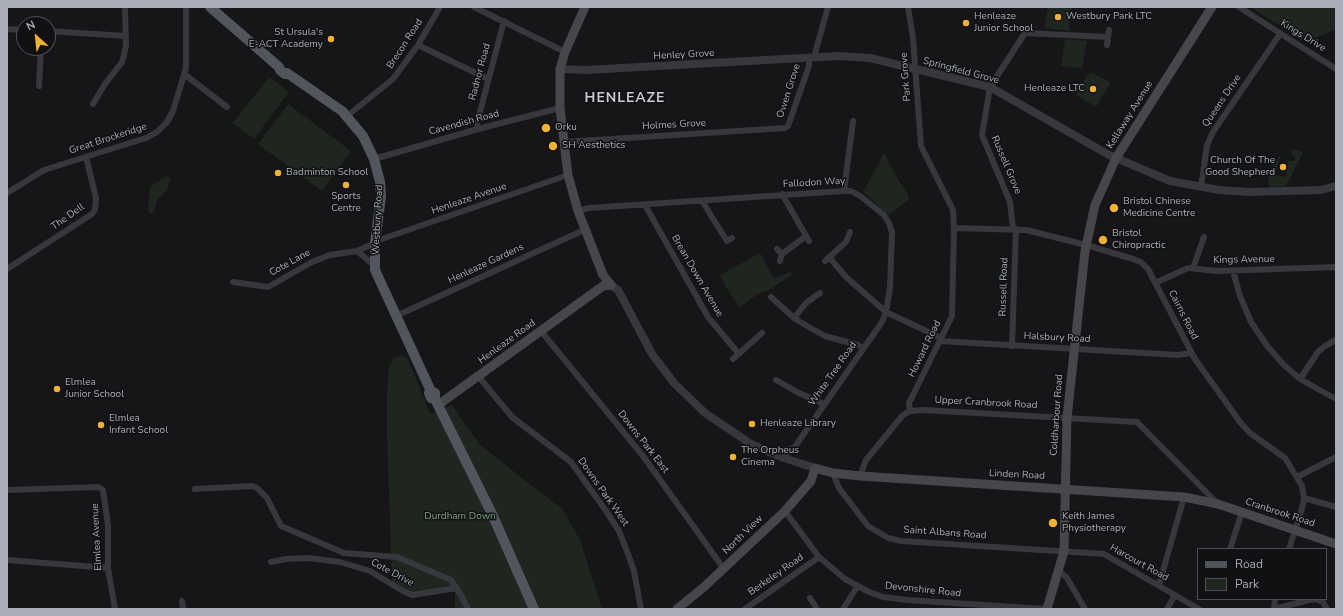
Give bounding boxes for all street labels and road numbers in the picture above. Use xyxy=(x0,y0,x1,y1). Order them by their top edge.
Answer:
street label: Brecon Road xyxy=(384,17,426,71)
street label: Kings Drive xyxy=(1278,17,1328,55)
street label: Radnor Road xyxy=(467,42,493,102)
street label: Henley Grove xyxy=(653,47,715,63)
street label: Park Grove xyxy=(898,52,914,102)
street label: Springfield Grove xyxy=(922,55,1000,87)
street label: Owen Grove xyxy=(775,62,803,120)
street label: Queens Drive xyxy=(1200,72,1244,130)
street label: Kellaway Avenue xyxy=(1104,79,1156,151)
street label: Cavendish Road xyxy=(427,108,501,138)
street label: Holmes Grove xyxy=(642,117,706,133)
street label: Great Brockeridge xyxy=(68,121,148,157)
street label: Russell Grove xyxy=(988,134,1024,196)
street label: Fallodon Way xyxy=(782,175,846,191)
street label: Henleaze Avenue xyxy=(430,181,508,217)
street label: Westbury Road xyxy=(370,185,386,255)
street label: The Dell xyxy=(49,201,87,233)
street label: Brean Down Avenue xyxy=(669,233,725,319)
street label: Henleaze Gardens xyxy=(446,241,526,287)
street label: Cote Lane xyxy=(267,247,313,279)
street label: Kings Avenue xyxy=(1213,253,1275,267)
street label: Russell Road xyxy=(997,257,1011,317)
street label: Cairns Road xyxy=(1165,288,1201,342)
street label: Henleaze Road xyxy=(476,317,538,367)
street label: Howard Road xyxy=(906,319,944,379)
street label: Halsbury Road xyxy=(1023,330,1091,346)
street label: White Tree Road xyxy=(806,340,860,408)
street label: Coldharbour Road xyxy=(1048,374,1066,456)
street label: Upper Cranbrook Road xyxy=(934,394,1038,412)
street label: Downs Park East xyxy=(615,408,671,476)
street label: Downs Park West xyxy=(575,455,631,529)
street label: Linden Road xyxy=(989,468,1045,482)
street label: Cranbrook Road xyxy=(1244,496,1316,530)
street label: Elmlea Avenue xyxy=(89,503,105,571)
street label: North View xyxy=(720,513,766,557)
street label: Saint Albans Road xyxy=(903,524,987,542)
street label: Harcourt Road xyxy=(1108,542,1170,584)
street label: Berkeley Road xyxy=(746,551,806,599)
street label: Cote Drive xyxy=(368,557,416,589)
street label: Devonshire Road xyxy=(884,580,962,600)

